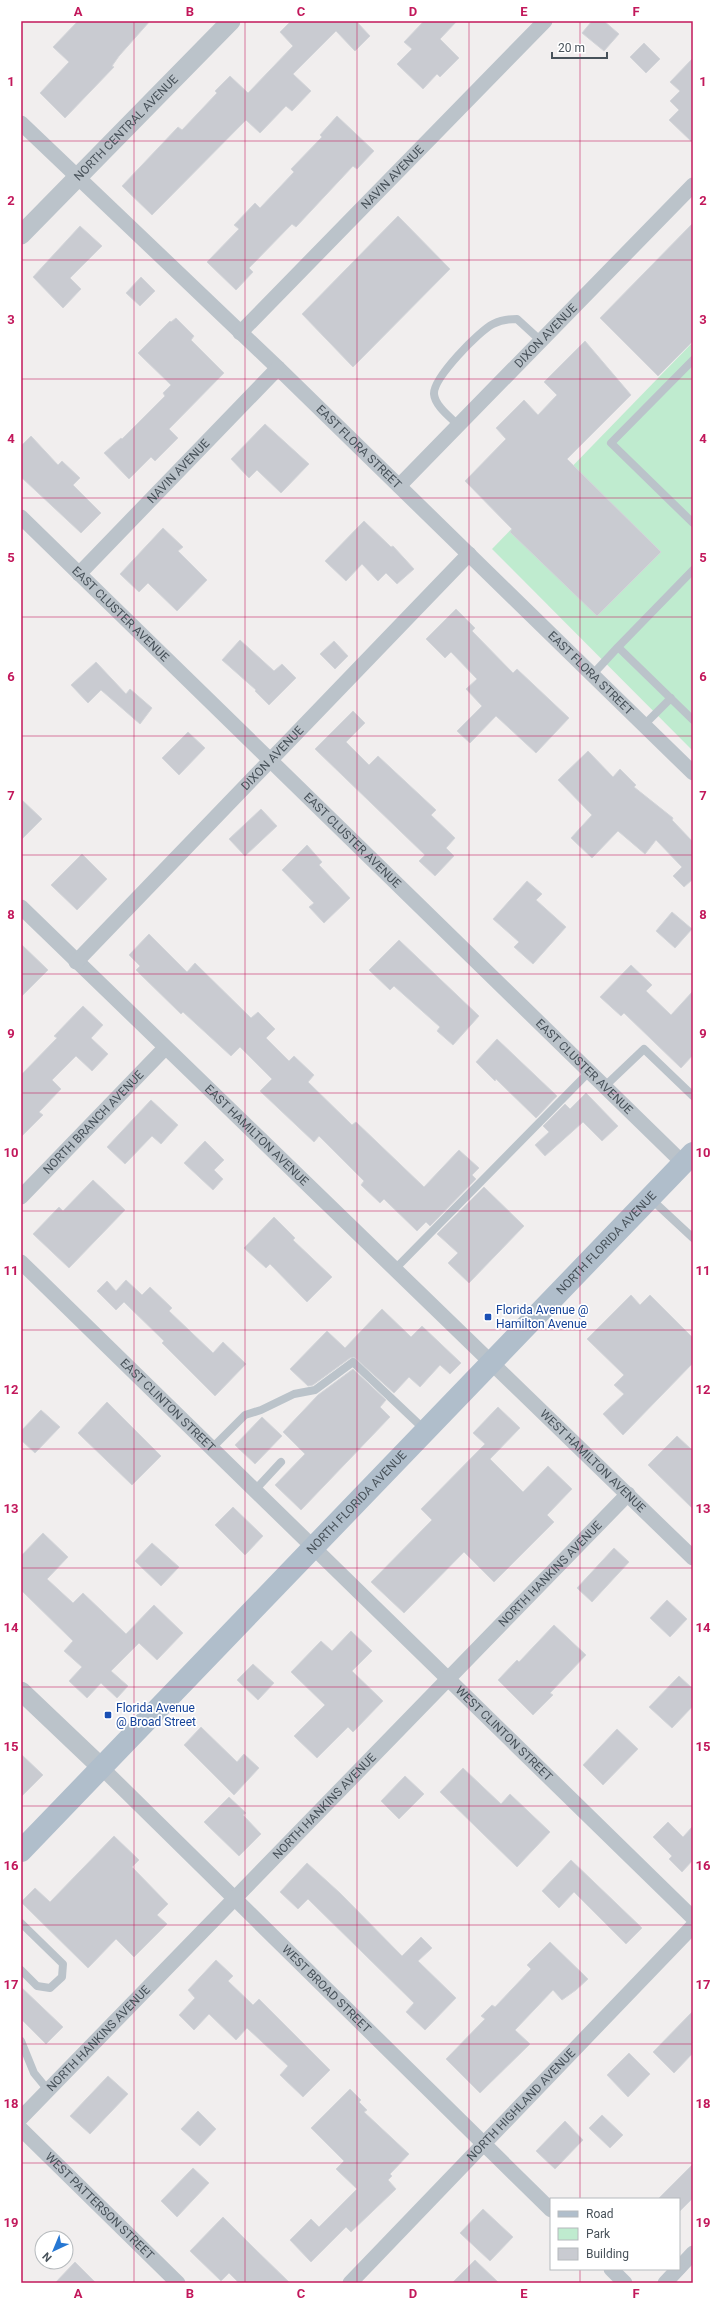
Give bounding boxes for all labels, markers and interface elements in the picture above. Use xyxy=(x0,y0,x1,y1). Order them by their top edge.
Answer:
text: A xyxy=(74,4,83,19)
text: B xyxy=(186,4,194,19)
text: C xyxy=(297,4,306,19)
text: D xyxy=(409,4,417,19)
text: E xyxy=(520,4,528,19)
text: F xyxy=(632,4,640,19)
scale bar xyxy=(552,34,607,60)
text: 20 m xyxy=(558,41,585,55)
street label: NORTH CENTRAL AVENUE xyxy=(71,72,181,184)
text: 1 xyxy=(7,74,15,89)
text: 1 xyxy=(699,74,707,89)
street label: NAVIN AVENUE xyxy=(358,142,427,212)
text: 2 xyxy=(7,193,15,208)
text: 2 xyxy=(699,193,707,208)
street label: DIXON AVENUE xyxy=(512,301,580,371)
text: 3 xyxy=(7,312,15,327)
text: 3 xyxy=(699,312,707,327)
street label: EAST FLORA STREET xyxy=(313,402,404,492)
text: 4 xyxy=(7,431,15,446)
text: 4 xyxy=(699,431,707,446)
street label: NAVIN AVENUE xyxy=(144,436,212,506)
text: 5 xyxy=(7,550,15,565)
text: 5 xyxy=(699,550,707,565)
street label: EAST CLUSTER AVENUE xyxy=(69,564,172,665)
street label: EAST FLORA STREET xyxy=(545,628,636,718)
text: 6 xyxy=(7,669,15,684)
text: 6 xyxy=(699,669,707,684)
street label: DIXON AVENUE xyxy=(238,723,306,793)
text: 7 xyxy=(7,788,15,803)
text: 7 xyxy=(699,788,707,803)
street label: EAST CLUSTER AVENUE xyxy=(301,790,404,891)
text: 8 xyxy=(7,907,15,922)
text: 8 xyxy=(699,907,707,922)
street label: EAST CLUSTER AVENUE xyxy=(533,1016,636,1117)
text: 9 xyxy=(7,1026,15,1041)
text: 9 xyxy=(699,1026,707,1041)
street label: NORTH BRANCH AVENUE xyxy=(40,1068,146,1177)
street label: EAST HAMILTON AVENUE xyxy=(202,1082,311,1189)
text: 10 xyxy=(4,1145,18,1160)
text: 10 xyxy=(696,1145,710,1160)
street label: NORTH FLORIDA AVENUE xyxy=(554,1188,659,1297)
text: 11 xyxy=(4,1263,18,1278)
text: 11 xyxy=(696,1263,710,1278)
place label: Florida Avenue @ Hamilton Avenue xyxy=(496,1303,589,1331)
marker: Florida Avenue @ Hamilton Avenue xyxy=(483,1312,493,1322)
street label: EAST CLINTON STREET xyxy=(117,1356,218,1455)
text: 12 xyxy=(4,1382,18,1397)
text: 12 xyxy=(696,1382,710,1397)
street label: WEST HAMILTON AVENUE xyxy=(537,1407,649,1515)
street label: NORTH FLORIDA AVENUE xyxy=(304,1448,410,1557)
text: 13 xyxy=(4,1501,18,1516)
text: 13 xyxy=(696,1501,710,1516)
street label: NORTH HANKINS AVENUE xyxy=(496,1518,605,1630)
text: 14 xyxy=(4,1620,19,1635)
text: 14 xyxy=(696,1620,711,1635)
street label: WEST CLINTON STREET xyxy=(453,1683,555,1784)
place label: Florida Avenue @ Broad Street xyxy=(116,1701,196,1729)
marker: Florida Avenue @ Broad Street xyxy=(103,1710,113,1720)
text: 15 xyxy=(4,1739,18,1754)
text: 15 xyxy=(696,1739,710,1754)
street label: NORTH HANKINS AVENUE xyxy=(270,1750,379,1862)
text: 16 xyxy=(4,1858,19,1873)
text: 16 xyxy=(696,1858,711,1873)
street label: WEST BROAD STREET xyxy=(279,1942,374,2036)
text: 17 xyxy=(4,1977,18,1992)
text: 17 xyxy=(696,1977,710,1992)
street label: NORTH HANKINS AVENUE xyxy=(44,1983,153,2094)
street label: NORTH HIGHLAND AVENUE xyxy=(464,2046,578,2164)
text: 18 xyxy=(4,2096,18,2111)
text: 18 xyxy=(696,2096,710,2111)
street label: WEST PATTERSON STREET xyxy=(42,2149,156,2263)
legend xyxy=(550,2198,680,2270)
text: Road xyxy=(586,2207,614,2221)
text: 19 xyxy=(4,2215,18,2230)
text: 19 xyxy=(696,2215,710,2230)
text: Park xyxy=(586,2227,611,2241)
north arrow xyxy=(34,2230,74,2270)
text: Building xyxy=(586,2247,629,2261)
text: A xyxy=(74,2286,83,2301)
text: B xyxy=(186,2286,194,2301)
text: C xyxy=(297,2286,306,2301)
text: D xyxy=(409,2286,417,2301)
text: E xyxy=(520,2286,528,2301)
text: F xyxy=(632,2286,640,2301)

